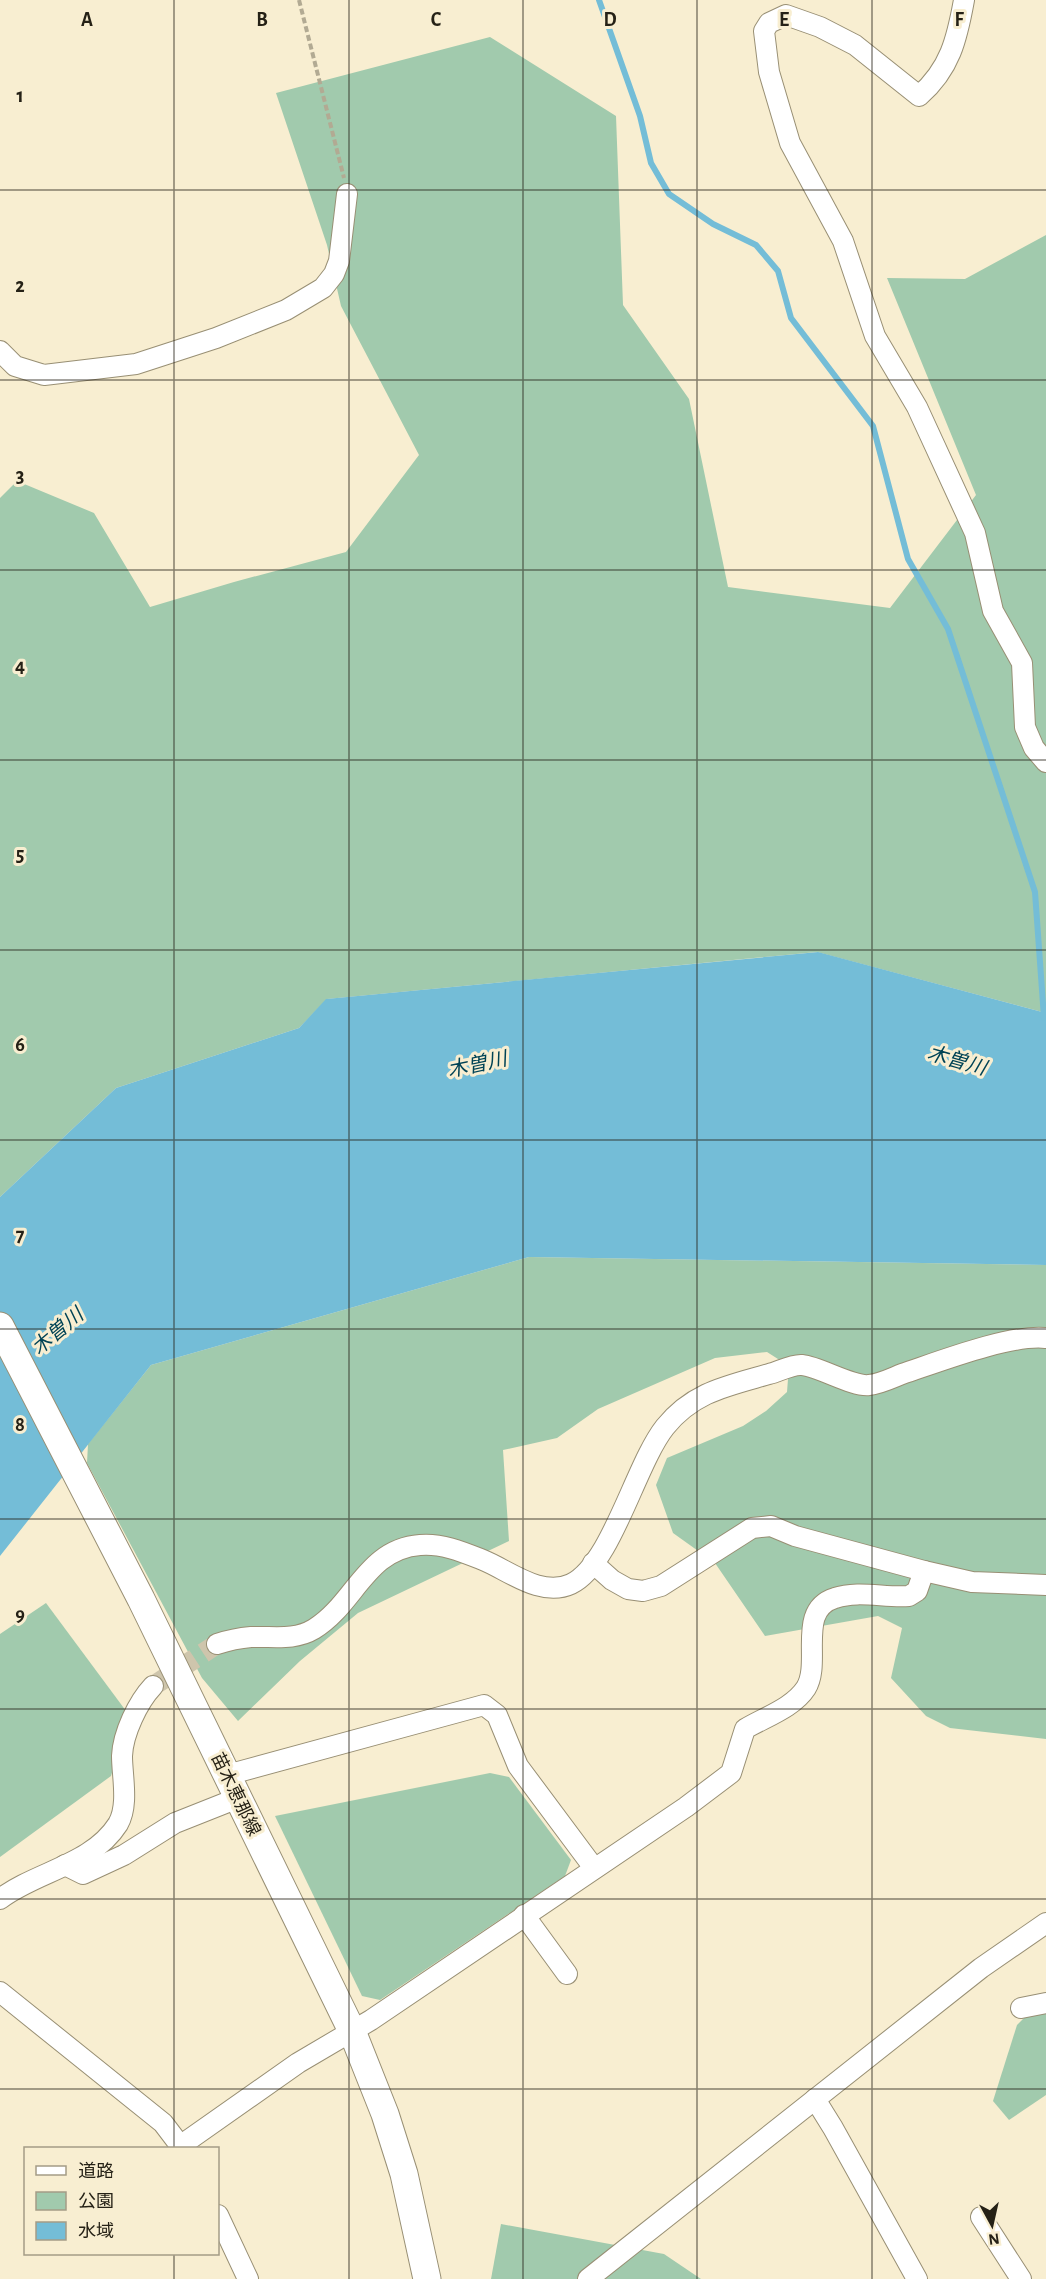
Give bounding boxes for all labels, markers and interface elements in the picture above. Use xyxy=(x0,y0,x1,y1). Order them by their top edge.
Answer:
text: A xyxy=(81,10,93,30)
text: B xyxy=(256,10,268,30)
text: C xyxy=(431,10,442,30)
text: D xyxy=(603,10,617,30)
text: E xyxy=(779,10,789,30)
text: F xyxy=(954,10,964,30)
text: 1 xyxy=(16,86,24,106)
text: 2 xyxy=(15,276,25,296)
text: 3 xyxy=(16,466,24,486)
text: 4 xyxy=(15,656,25,676)
text: 5 xyxy=(16,845,24,865)
text: 6 xyxy=(15,1035,25,1055)
water label: 木曽川 xyxy=(925,1042,991,1079)
water label: 木曽川 xyxy=(446,1048,511,1081)
text: 7 xyxy=(16,1225,25,1245)
water label: 木曽川 xyxy=(28,1303,89,1359)
text: 8 xyxy=(15,1415,25,1435)
text: 9 xyxy=(15,1605,25,1625)
street label: 苗木恵那線 xyxy=(207,1749,265,1839)
legend xyxy=(24,2147,219,2255)
text: 道路 xyxy=(78,2161,114,2181)
text: 公園 xyxy=(78,2192,114,2211)
north arrow xyxy=(962,2195,1022,2255)
text: 水域 xyxy=(78,2222,114,2241)
text: N xyxy=(987,2230,1001,2248)

